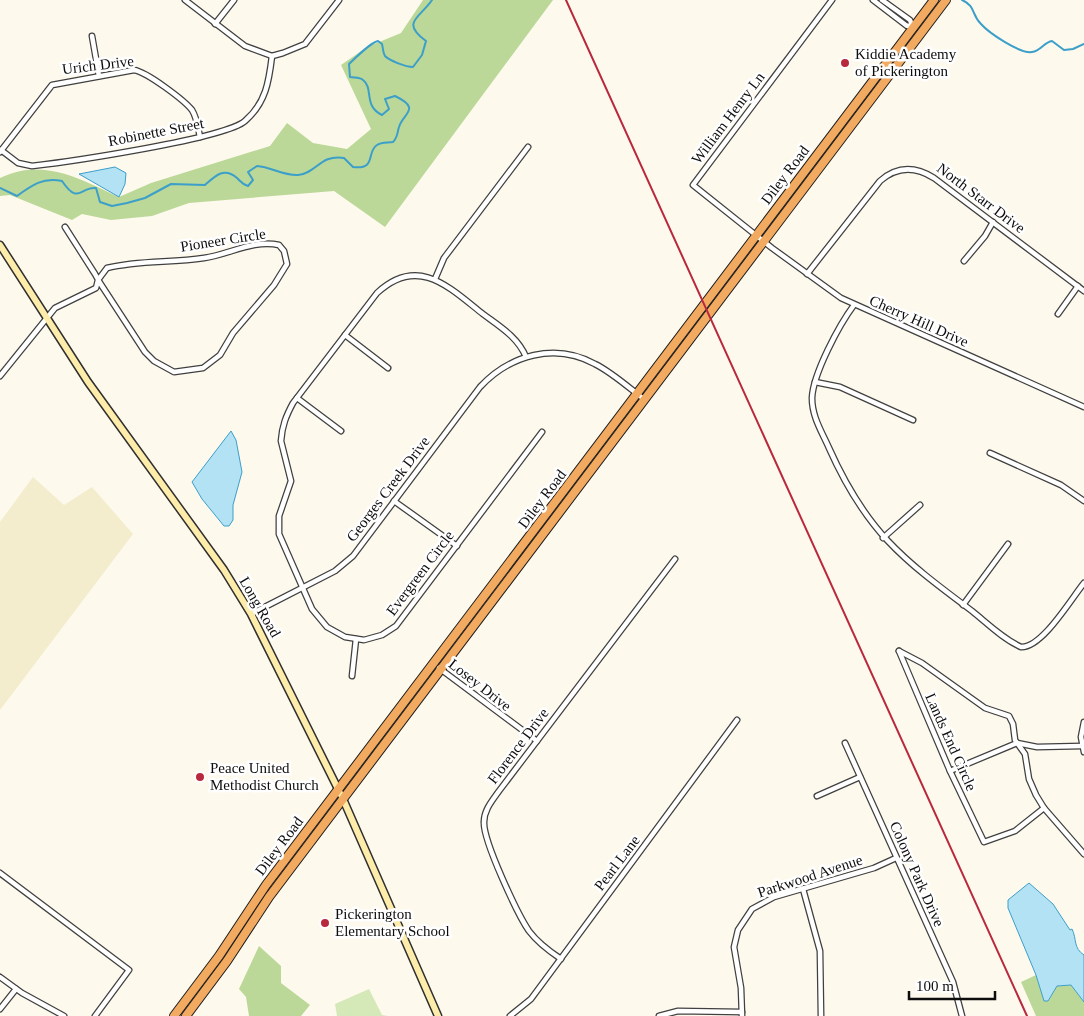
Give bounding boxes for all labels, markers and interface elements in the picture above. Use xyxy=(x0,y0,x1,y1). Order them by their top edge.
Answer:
place label: Kiddie Academy of Pickerington xyxy=(855,46,957,79)
street label: Urich Drive xyxy=(61,53,135,77)
marker: Kiddie Academy of Pickerington xyxy=(839,57,851,69)
street label: William Henry Ln xyxy=(688,69,768,167)
street label: Robinette Street xyxy=(107,115,206,149)
street label: Diley Road xyxy=(758,142,812,207)
street label: North Starr Drive xyxy=(934,160,1028,236)
street label: Pioneer Circle xyxy=(179,225,267,255)
street label: Cherry Hill Drive xyxy=(867,292,971,350)
street label: Georges Creek Drive xyxy=(343,433,433,545)
street label: Diley Road xyxy=(515,466,569,531)
street label: Evergreen Circle xyxy=(383,527,457,618)
street label: Long Road xyxy=(236,574,284,640)
street label: Losey Drive xyxy=(446,656,515,714)
street label: Lands End Circle xyxy=(922,691,980,794)
street label: Florence Drive xyxy=(484,705,552,787)
place label: Peace United Methodist Church xyxy=(210,760,319,793)
marker: Peace United Methodist Church xyxy=(194,771,206,783)
street label: Diley Road xyxy=(252,813,306,878)
street label: Colony Park Drive xyxy=(887,819,947,929)
street label: Pearl Lane xyxy=(591,832,643,894)
street label: Parkwood Avenue xyxy=(756,851,865,900)
place label: Pickerington Elementary School xyxy=(335,906,450,939)
marker: Pickerington Elementary School xyxy=(319,917,331,929)
scale bar xyxy=(909,968,995,1000)
text: 100 m xyxy=(916,978,954,994)

